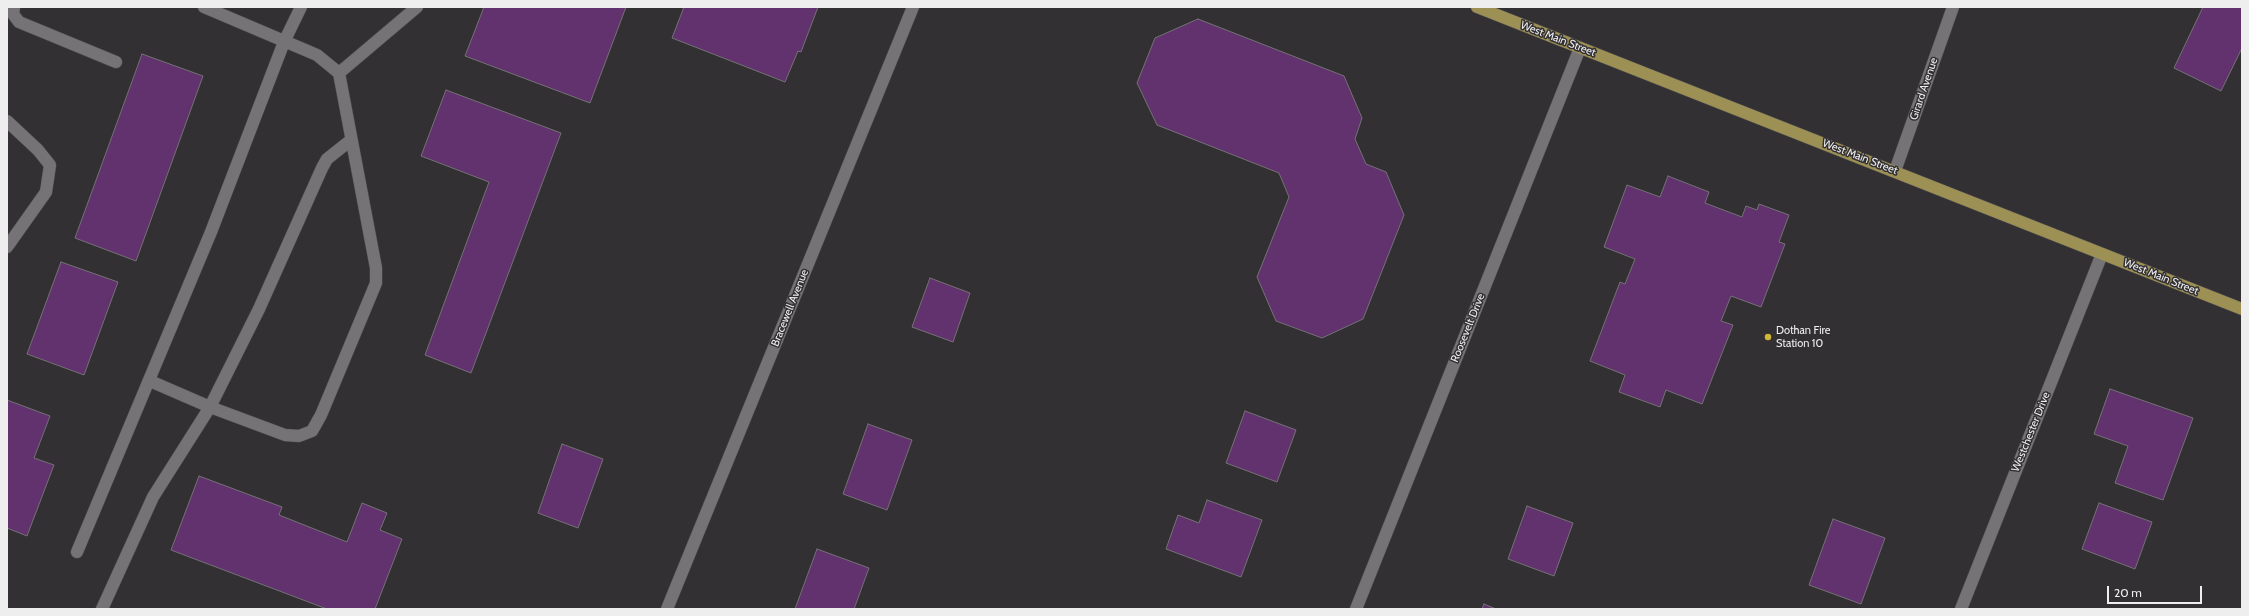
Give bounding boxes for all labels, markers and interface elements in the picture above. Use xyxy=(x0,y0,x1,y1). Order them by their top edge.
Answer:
street label: West Main Street xyxy=(1518,19,1598,59)
street label: Girard Avenue xyxy=(1907,56,1941,122)
street label: West Main Street xyxy=(1820,137,1900,177)
street label: West Main Street xyxy=(2122,256,2200,298)
street label: Bracewell Avenue xyxy=(769,268,811,348)
street label: Roosevelt Drive xyxy=(1448,292,1488,364)
place label: Dothan Fire Station 10 xyxy=(1776,324,1830,350)
marker: Dothan Fire Station 10 xyxy=(1763,332,1773,342)
street label: Westchester Drive xyxy=(2009,390,2053,474)
scale bar xyxy=(2109,578,2204,604)
text: 20 m xyxy=(2114,585,2142,600)

